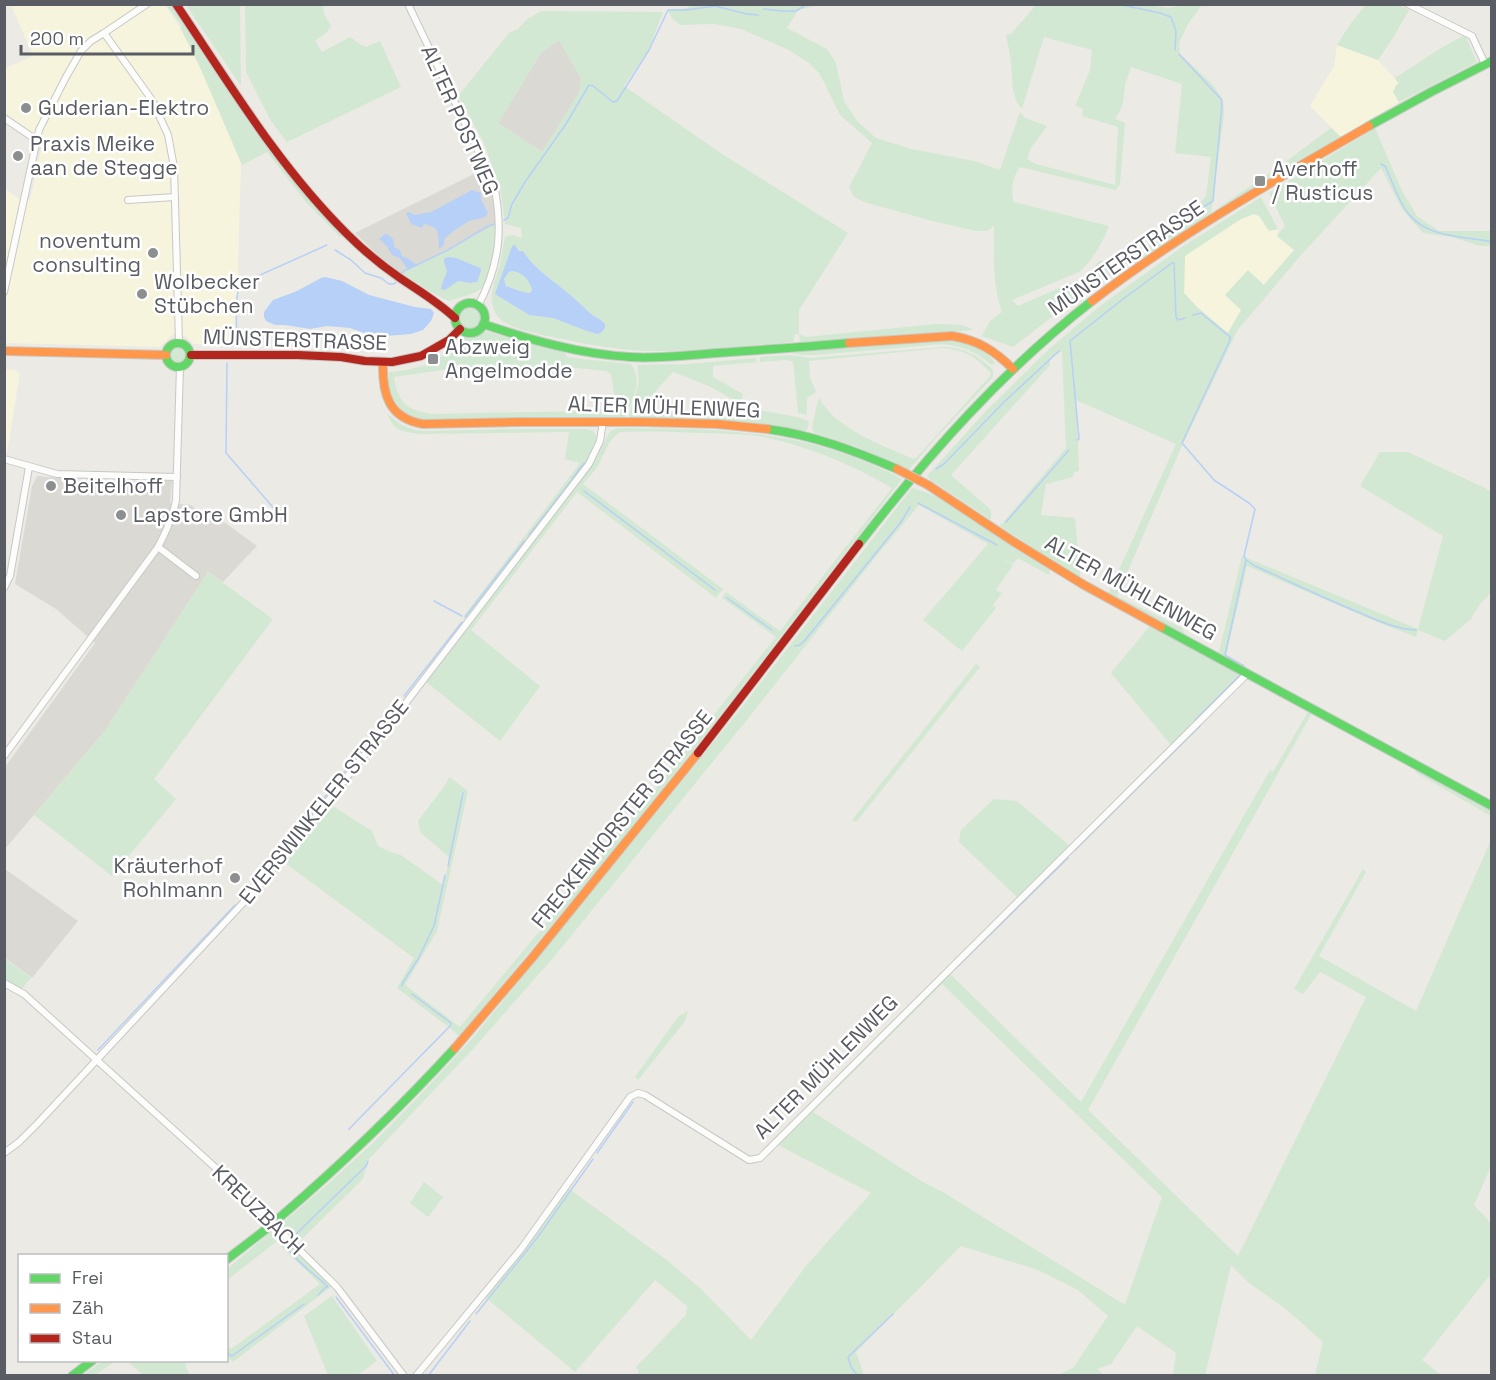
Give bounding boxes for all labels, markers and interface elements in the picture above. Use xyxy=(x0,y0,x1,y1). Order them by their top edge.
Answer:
scale bar xyxy=(21,18,194,56)
text: 200 m xyxy=(30,27,84,50)
street label: ALTER POSTWEG xyxy=(415,41,506,199)
place label: Guderian-Elektro xyxy=(38,94,209,121)
marker: Guderian-Elektro xyxy=(19,101,33,115)
place label: Praxis Meike aan de Stegge xyxy=(30,130,178,181)
marker: Praxis Meike aan de Stegge xyxy=(11,149,25,163)
place label: Averhoff / Rusticus xyxy=(1272,155,1373,206)
marker: Averhoff / Rusticus xyxy=(1253,174,1267,188)
street label: MÜNSTERSTRASSE xyxy=(1042,194,1209,322)
place label: noventum consulting xyxy=(32,227,141,278)
marker: noventum consulting xyxy=(146,246,160,260)
place label: Wolbecker Stübchen xyxy=(154,268,260,319)
marker: Wolbecker Stübchen xyxy=(135,287,149,301)
street label: MÜNSTERSTRASSE xyxy=(202,323,388,356)
place label: Abzweig Angelmodde xyxy=(445,333,573,384)
marker: Abzweig Angelmodde xyxy=(426,352,440,366)
street label: ALTER MÜHLENWEG xyxy=(567,390,761,423)
place label: Beitelhoff xyxy=(63,472,163,499)
marker: Beitelhoff xyxy=(44,479,58,493)
place label: Lapstore GmbH xyxy=(133,501,288,528)
marker: Lapstore GmbH xyxy=(114,508,128,522)
street label: ALTER MÜHLENWEG xyxy=(1040,529,1222,646)
street label: EVERSWINKELER STRASSE xyxy=(233,694,414,909)
street label: FRECKENHORSTER STRASSE xyxy=(525,704,718,933)
place label: Kräuterhof Rohlmann xyxy=(114,852,223,903)
marker: Kräuterhof Rohlmann xyxy=(228,871,242,885)
street label: ALTER MÜHLENWEG xyxy=(748,989,903,1144)
street label: KREUZBACH xyxy=(207,1159,310,1260)
legend xyxy=(18,1254,228,1362)
text: Frei xyxy=(72,1266,103,1289)
text: Zäh xyxy=(72,1296,104,1319)
text: Stau xyxy=(72,1326,112,1349)

